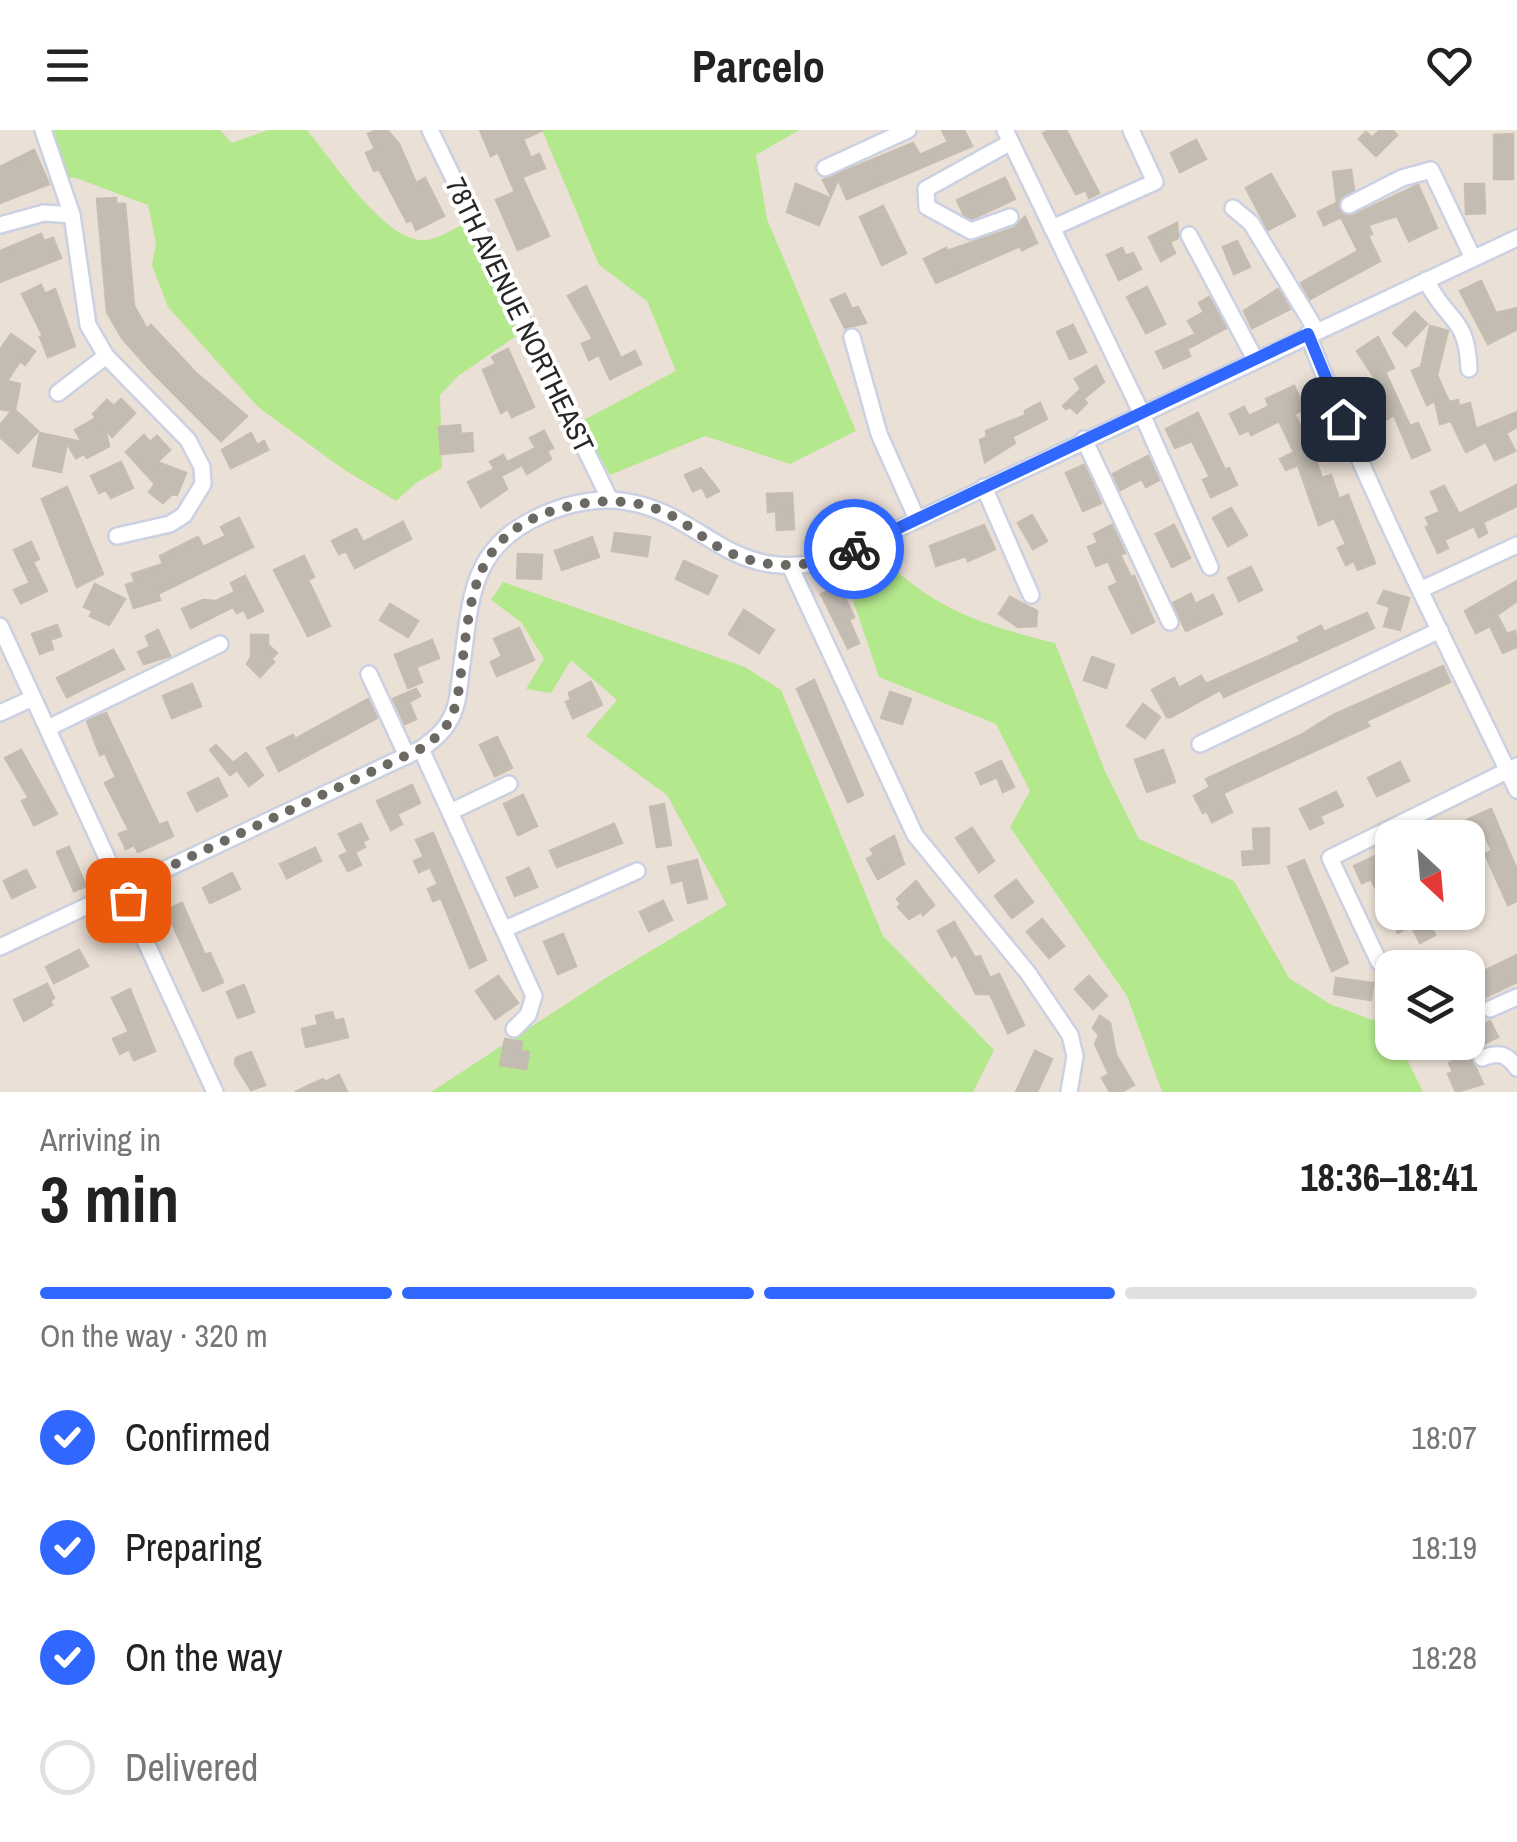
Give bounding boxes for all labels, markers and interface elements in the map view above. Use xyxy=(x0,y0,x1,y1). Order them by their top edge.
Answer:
text: Parcelo xyxy=(692,35,825,96)
icon: menu xyxy=(40,38,95,93)
icon: heart xyxy=(1422,38,1477,93)
street label: 78TH AVENUE NORTHEAST xyxy=(437,171,603,459)
pin xyxy=(1301,377,1386,462)
icon: home xyxy=(1316,392,1371,447)
courier xyxy=(804,499,904,599)
icon: bike xyxy=(827,522,882,577)
north arrow xyxy=(1375,820,1485,930)
map controls xyxy=(1375,820,1485,1060)
pin xyxy=(86,858,171,943)
icon: bag xyxy=(101,873,156,928)
button: layers xyxy=(1375,950,1485,1060)
text: Arriving in xyxy=(40,1118,161,1161)
text: 18:36–18:41 xyxy=(1300,1152,1477,1203)
text: 3 min xyxy=(40,1155,179,1242)
text: On the way · 320 m xyxy=(40,1314,268,1357)
icon: check xyxy=(40,1410,95,1465)
text: Confirmed xyxy=(125,1412,270,1463)
text: 18:07 xyxy=(1411,1416,1477,1459)
icon: check xyxy=(40,1520,95,1575)
text: Preparing xyxy=(125,1522,262,1573)
text: 18:19 xyxy=(1411,1526,1477,1569)
icon: check xyxy=(40,1630,95,1685)
text: On the way xyxy=(125,1632,283,1683)
text: 18:28 xyxy=(1411,1636,1477,1679)
text: Delivered xyxy=(125,1742,258,1793)

